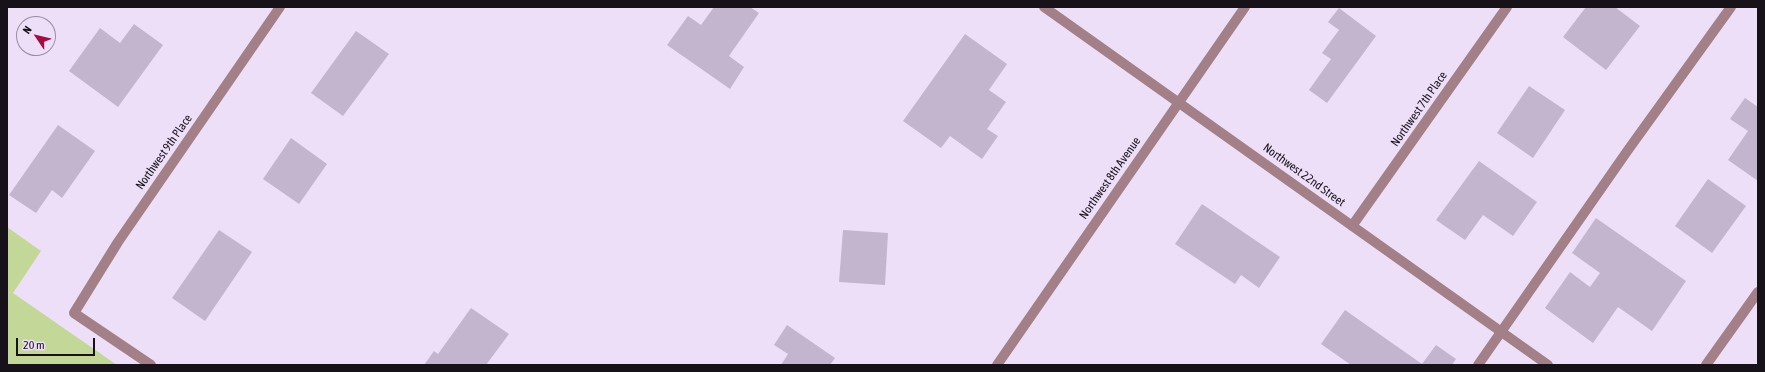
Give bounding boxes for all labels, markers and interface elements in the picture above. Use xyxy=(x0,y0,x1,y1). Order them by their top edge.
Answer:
north arrow xyxy=(16,16,56,56)
text: N xyxy=(20,24,34,36)
street label: Northwest 7th Place xyxy=(1388,69,1450,149)
street label: Northwest 9th Place xyxy=(133,112,195,192)
street label: Northwest 8th Avenue xyxy=(1076,134,1144,222)
street label: Northwest 22nd Street xyxy=(1260,140,1348,210)
scale bar xyxy=(18,330,97,356)
text: 20 m xyxy=(23,338,45,352)

